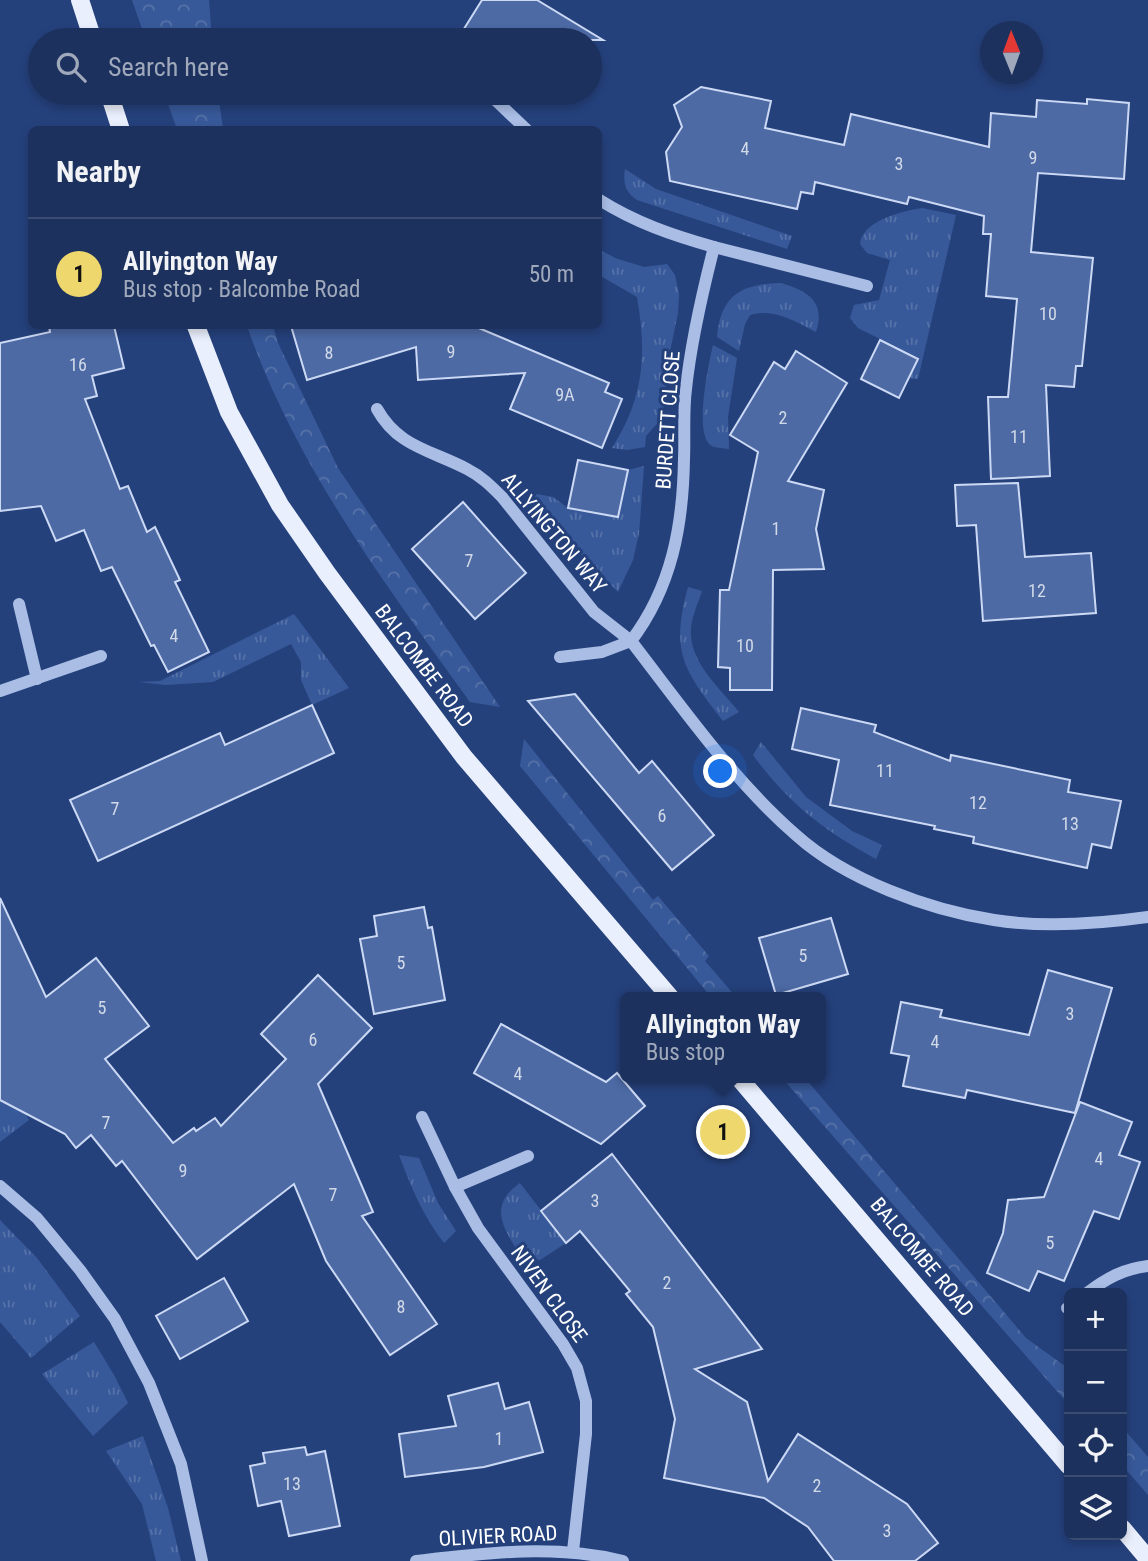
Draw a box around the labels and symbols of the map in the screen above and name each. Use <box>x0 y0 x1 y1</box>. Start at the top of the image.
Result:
north arrow <box>980 21 1043 84</box>
house number: 4 <box>741 138 750 159</box>
house number: 9 <box>1029 147 1037 168</box>
house number: 3 <box>895 153 903 174</box>
house number: 10 <box>1039 303 1057 324</box>
house number: 9 <box>447 341 455 362</box>
house number: 8 <box>325 342 333 363</box>
street label: BURDETT CLOSE <box>651 350 685 490</box>
house number: 16 <box>69 354 87 375</box>
house number: 9A <box>555 384 575 405</box>
house number: 2 <box>779 407 788 428</box>
house number: 11 <box>1010 426 1028 447</box>
street label: ALLYINGTON WAY <box>497 468 611 598</box>
house number: 1 <box>772 518 780 539</box>
house number: 7 <box>465 550 474 571</box>
house number: 12 <box>1028 580 1046 601</box>
street label: BALCOMBE ROAD <box>370 600 478 732</box>
house number: 4 <box>170 625 179 646</box>
house number: 10 <box>736 635 754 656</box>
your location <box>703 754 737 788</box>
house number: 11 <box>876 760 894 781</box>
house number: 12 <box>969 792 987 813</box>
house number: 7 <box>111 798 120 819</box>
house number: 6 <box>658 805 666 826</box>
house number: 13 <box>1061 813 1079 834</box>
house number: 5 <box>799 945 808 966</box>
house number: 5 <box>397 952 406 973</box>
house number: 5 <box>98 997 107 1018</box>
house number: 3 <box>1066 1003 1074 1024</box>
house number: 6 <box>309 1029 317 1050</box>
house number: 4 <box>931 1031 940 1052</box>
house number: 4 <box>514 1063 523 1084</box>
pin: 1 <box>700 1106 746 1158</box>
house number: 7 <box>102 1112 111 1133</box>
house number: 4 <box>1095 1148 1104 1169</box>
house number: 9 <box>179 1160 187 1181</box>
house number: 7 <box>329 1184 338 1205</box>
house number: 3 <box>591 1190 599 1211</box>
street label: BALCOMBE ROAD <box>865 1193 979 1321</box>
house number: 5 <box>1046 1232 1055 1253</box>
street label: NIVEN CLOSE <box>506 1241 592 1347</box>
house number: 2 <box>663 1272 672 1293</box>
house number: 8 <box>397 1296 405 1317</box>
house number: 1 <box>495 1428 503 1449</box>
house number: 13 <box>283 1473 301 1494</box>
house number: 2 <box>813 1475 822 1496</box>
house number: 3 <box>883 1520 891 1541</box>
street label: OLIVIER ROAD <box>438 1521 558 1551</box>

